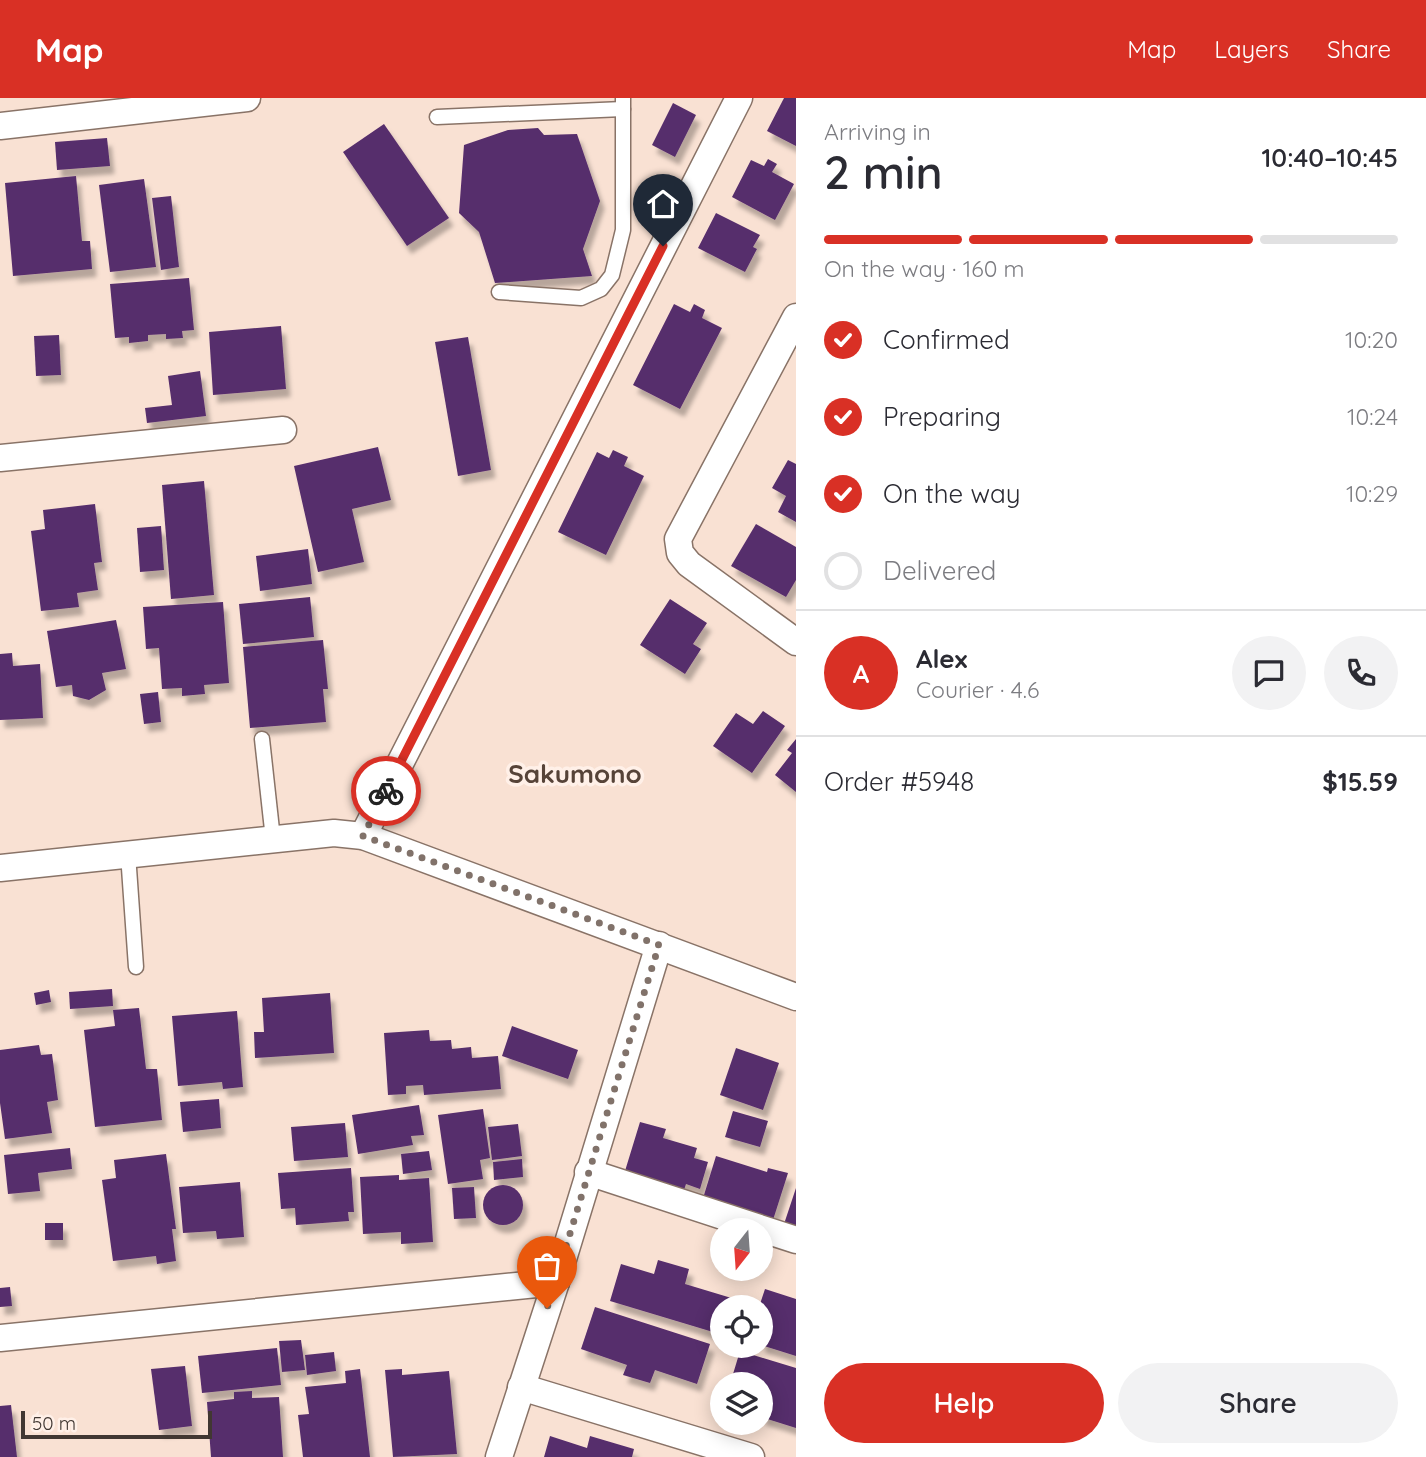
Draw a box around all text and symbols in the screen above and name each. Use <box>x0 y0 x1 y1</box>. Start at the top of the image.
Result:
text: Map <box>35 29 103 70</box>
text: Map <box>1127 34 1176 64</box>
text: Layers <box>1214 34 1289 64</box>
text: Share <box>1327 34 1391 64</box>
text: Arriving in <box>824 117 931 146</box>
text: 10:40–10:45 <box>1261 141 1398 174</box>
text: 2 min <box>824 143 943 201</box>
pin <box>633 174 693 246</box>
icon: home <box>644 185 682 223</box>
text: On the way · 160 m <box>824 254 1025 283</box>
icon: check <box>824 321 862 359</box>
text: Confirmed <box>883 323 1010 356</box>
text: 10:20 <box>1345 325 1398 354</box>
icon: check <box>824 398 862 436</box>
text: Preparing <box>883 400 1001 433</box>
text: 10:24 <box>1347 402 1398 431</box>
icon: check <box>824 475 862 513</box>
text: On the way <box>883 477 1021 510</box>
text: 10:29 <box>1346 479 1398 508</box>
text: Delivered <box>883 554 996 587</box>
button: chat <box>1232 636 1306 710</box>
button: phone <box>1324 636 1398 710</box>
text: Alex <box>916 642 967 675</box>
text: A <box>853 657 869 690</box>
text: Courier · 4.6 <box>916 675 1039 704</box>
courier <box>351 756 421 826</box>
district label: Sakumono <box>508 757 642 790</box>
text: Order #5948 <box>824 765 974 798</box>
text: $15.59 <box>1322 765 1398 798</box>
icon: bike <box>367 772 405 810</box>
north arrow <box>710 1218 774 1281</box>
map controls <box>710 1218 773 1435</box>
pin <box>517 1236 577 1308</box>
icon: bag <box>528 1247 566 1285</box>
button: locate <box>710 1295 773 1358</box>
button: Help <box>824 1363 1104 1443</box>
button: Share <box>1118 1363 1398 1443</box>
button: layers <box>710 1372 773 1435</box>
scale bar <box>21 1408 212 1440</box>
text: 50 m <box>32 1411 76 1435</box>

